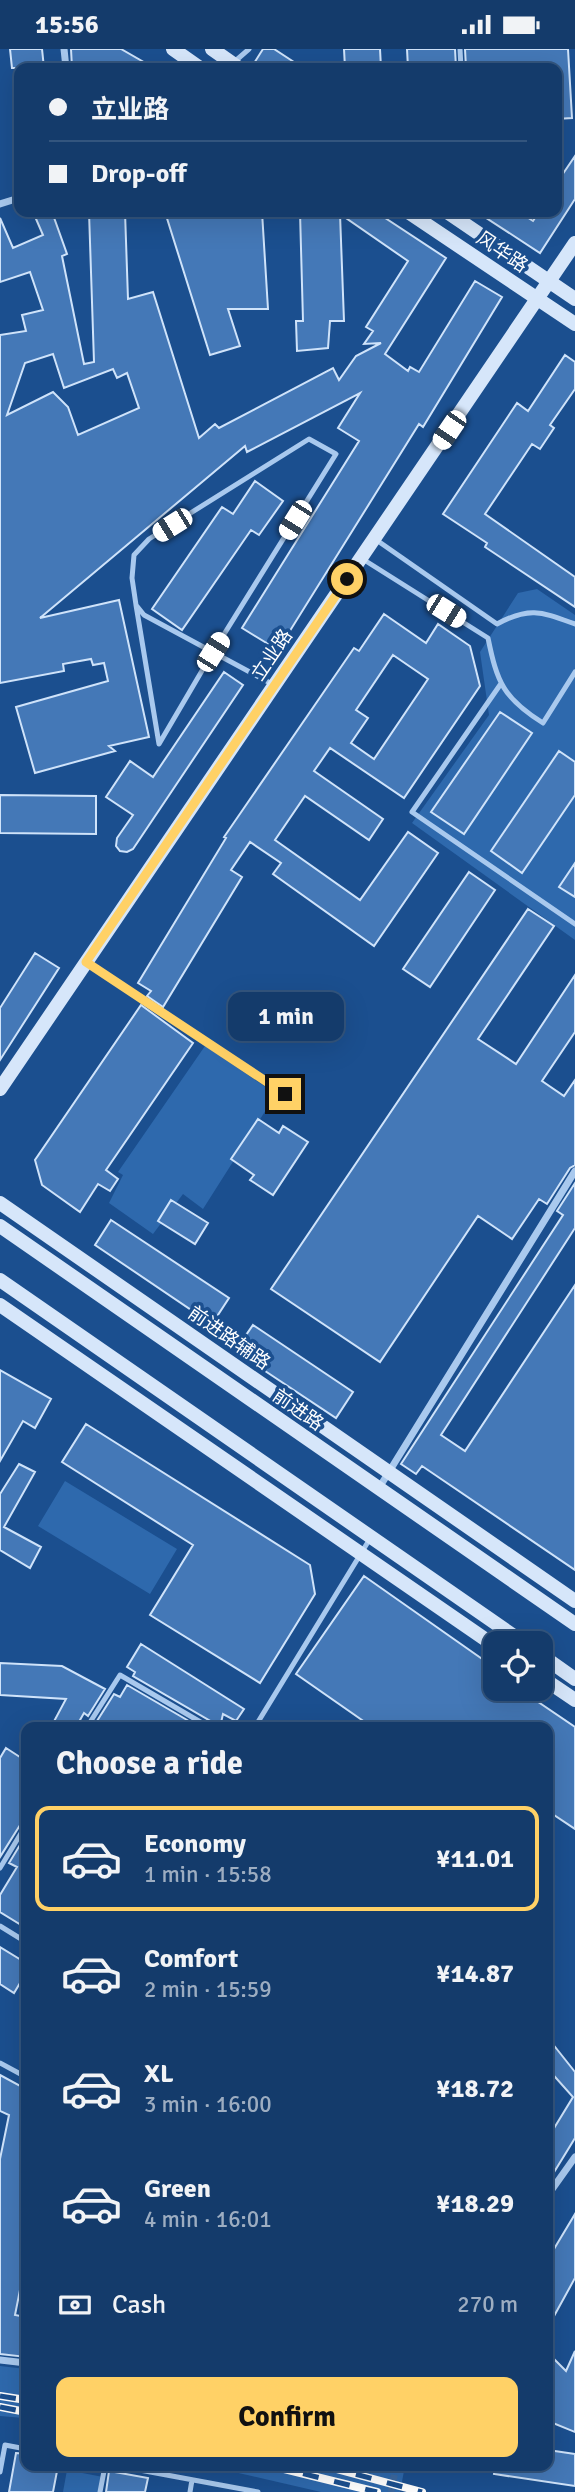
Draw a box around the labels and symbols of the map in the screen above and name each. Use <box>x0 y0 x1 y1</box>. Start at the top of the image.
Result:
street label: 风华路 <box>472 226 532 278</box>
car <box>429 407 470 453</box>
car <box>275 497 316 543</box>
car <box>149 505 196 545</box>
route start <box>331 563 363 595</box>
car <box>423 591 470 631</box>
street label: 立业路 <box>246 625 298 685</box>
car <box>193 629 234 675</box>
callout: 1 min <box>227 993 343 1041</box>
route end <box>269 1078 301 1110</box>
street label: 前进路辅路 <box>183 1301 275 1375</box>
street label: 前进路 <box>268 1384 328 1436</box>

